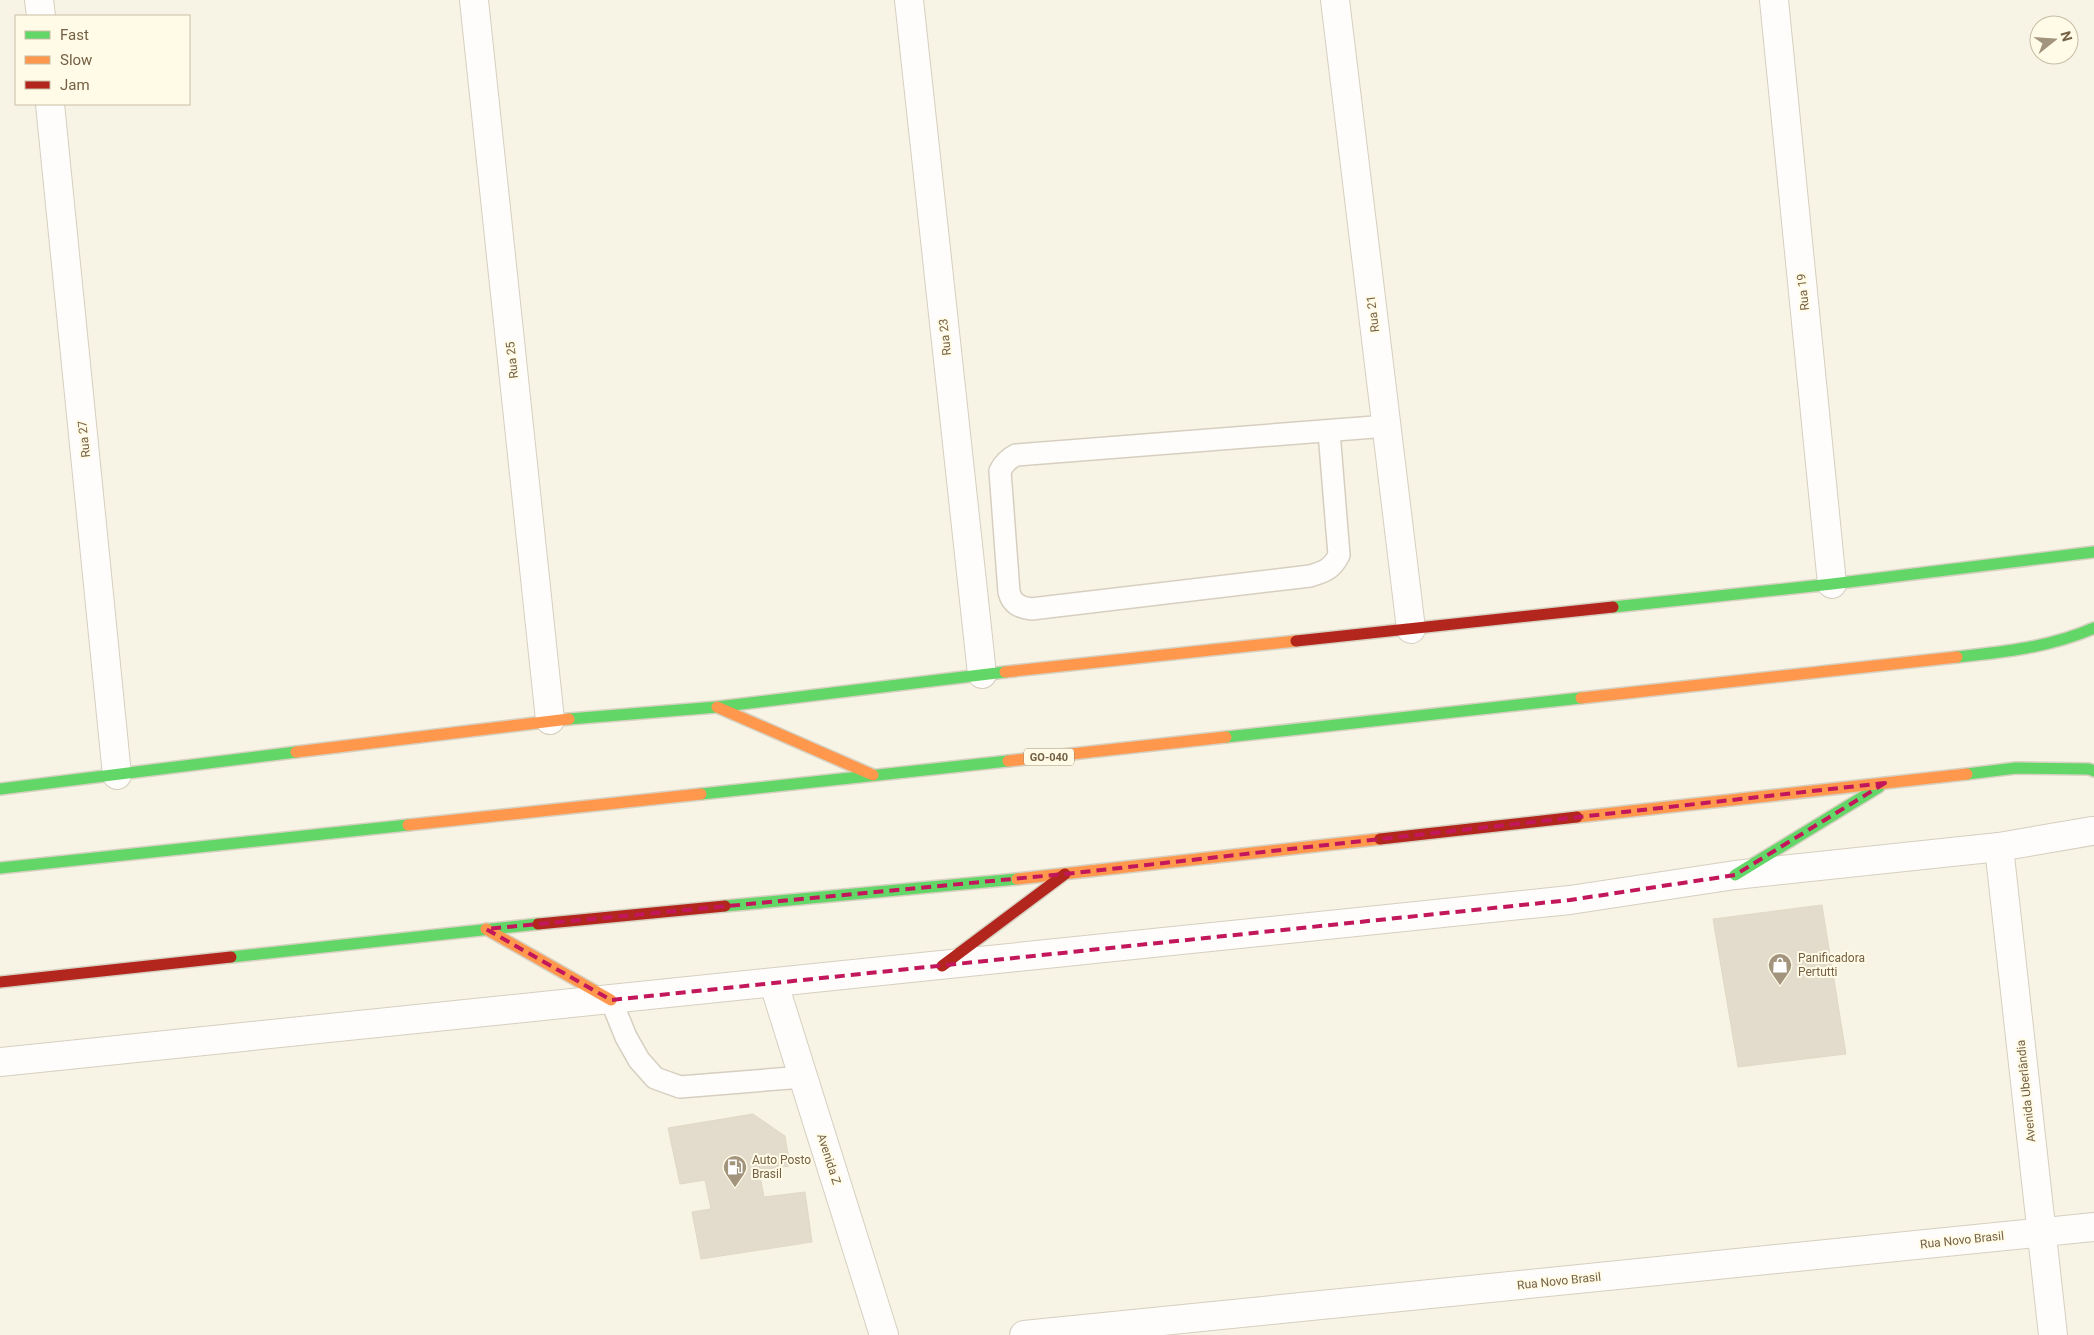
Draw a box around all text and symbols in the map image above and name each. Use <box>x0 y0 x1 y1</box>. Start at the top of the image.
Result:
legend <box>15 15 190 105</box>
north arrow <box>2029 15 2079 65</box>
text: Fast <box>60 26 89 44</box>
text: N <box>2057 29 2076 43</box>
text: Slow <box>60 51 92 69</box>
text: Jam <box>60 76 90 94</box>
street label: Rua 19 <box>1794 273 1812 311</box>
street label: Rua 21 <box>1364 295 1382 333</box>
street label: Rua 23 <box>936 318 954 356</box>
street label: Rua 25 <box>503 341 521 379</box>
street label: Rua 27 <box>75 420 93 458</box>
road number: GO-040 <box>1024 749 1074 766</box>
place label: Panificadora Pertutti <box>1798 951 1865 979</box>
shop icon: Panificadora Pertutti <box>1767 952 1793 986</box>
street label: Avenida Uberlândia <box>2014 1039 2038 1143</box>
street label: Avenida Z <box>814 1132 844 1186</box>
place label: Auto Posto Brasil <box>752 1153 811 1181</box>
fuel station icon: Auto Posto Brasil <box>722 1154 748 1188</box>
street label: Rua Novo Brasil <box>1919 1229 2005 1251</box>
street label: Rua Novo Brasil <box>1516 1270 1602 1292</box>

